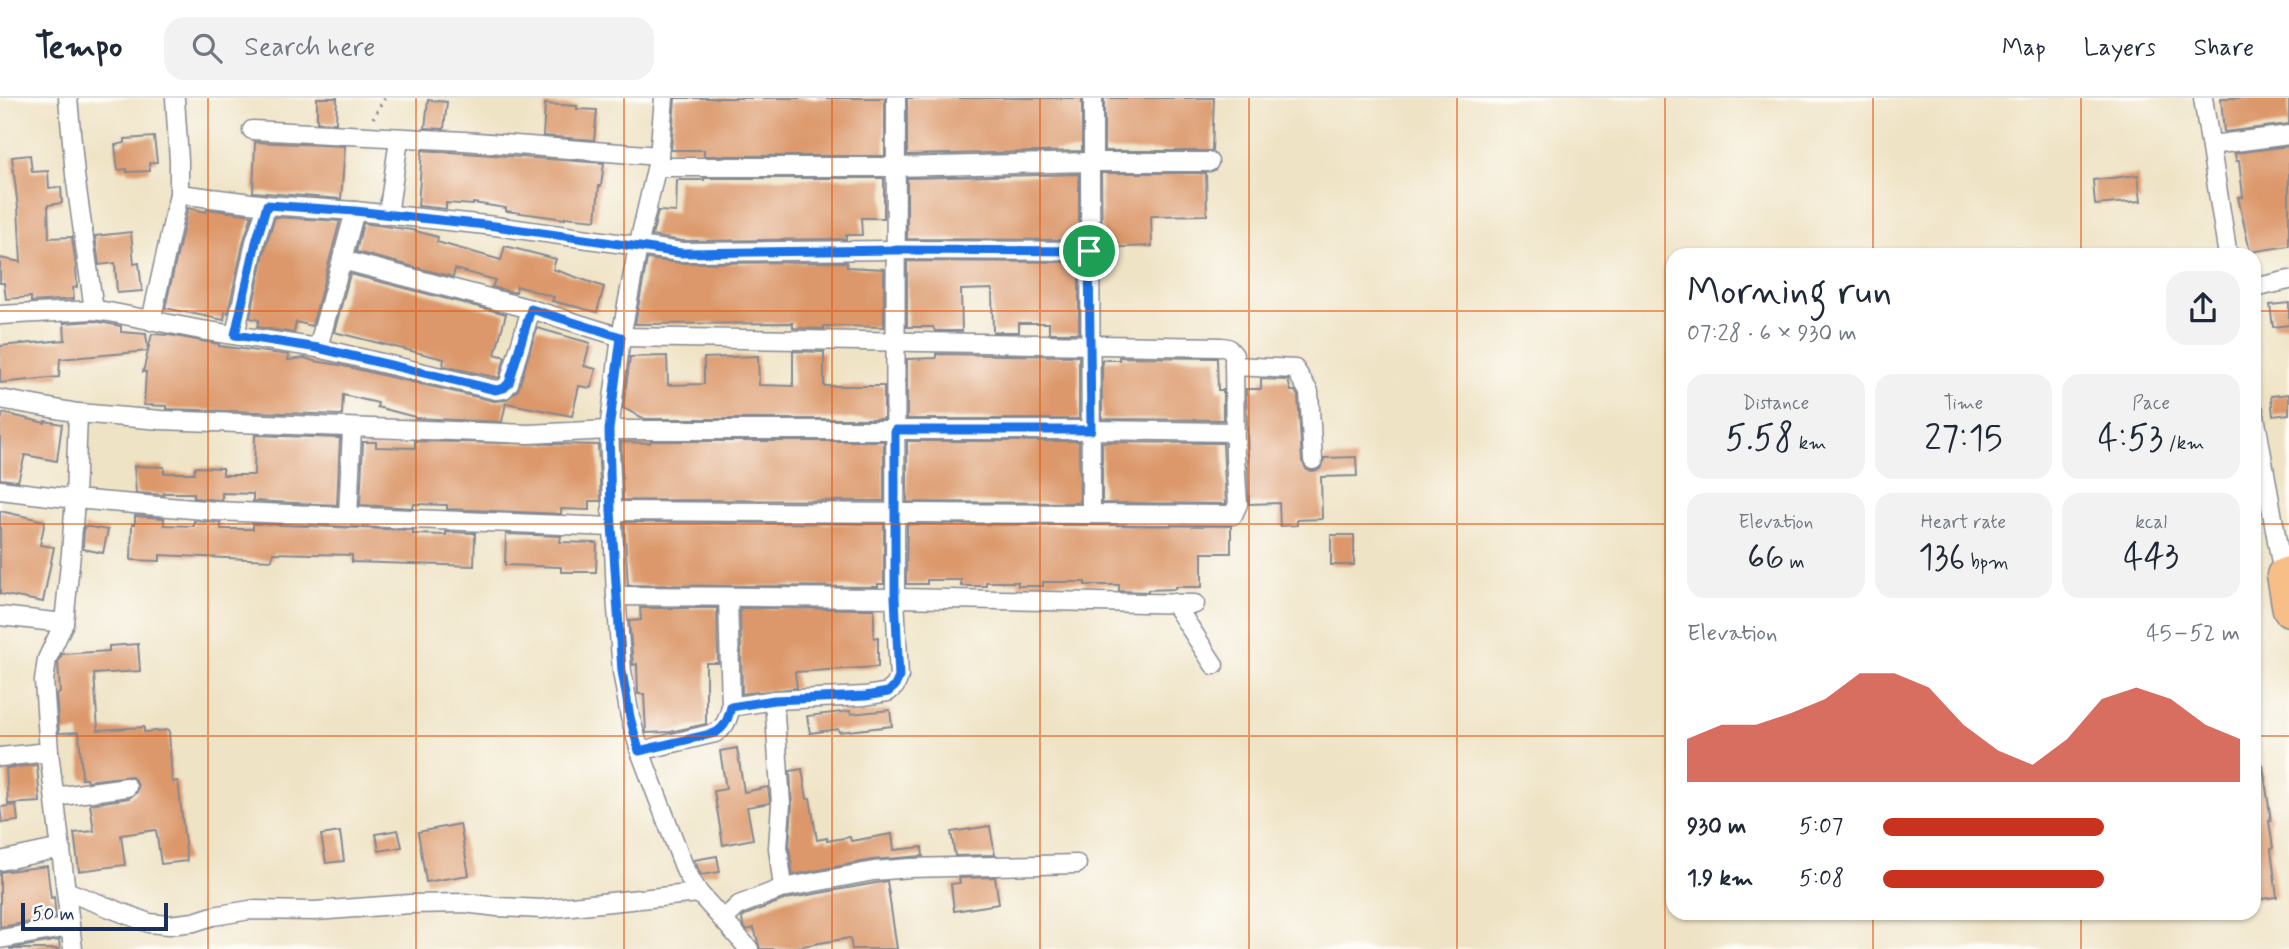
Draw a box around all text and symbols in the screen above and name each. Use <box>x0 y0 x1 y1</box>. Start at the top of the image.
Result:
search box <box>164 17 654 80</box>
text: Tempo <box>35 26 122 70</box>
icon: search <box>188 29 226 67</box>
text: Search here <box>244 31 375 65</box>
text: Map <box>2002 33 2046 64</box>
text: Layers <box>2084 33 2156 64</box>
text: Share <box>2194 33 2254 64</box>
pin <box>1059 221 1119 281</box>
icon: arrive <box>1070 232 1108 270</box>
text: Morning run <box>1687 268 1892 317</box>
button: share <box>2166 271 2240 345</box>
text: 07:28 · 6 × 930 m <box>1687 319 1857 349</box>
text: Distance <box>1742 391 1809 416</box>
text: Time <box>1944 391 1983 416</box>
text: Pace <box>2132 391 2170 416</box>
text: 5.58 <box>1725 416 1794 462</box>
text: 27:15 <box>1924 416 2003 462</box>
text: 4:53 <box>2098 416 2163 462</box>
text: km <box>1794 431 1826 456</box>
text: /km <box>2163 431 2205 456</box>
text: Elevation <box>1738 510 1813 535</box>
text: Heart rate <box>1921 510 2006 535</box>
text: kcal <box>2135 510 2167 535</box>
text: 66 <box>1747 535 1784 581</box>
text: 136 <box>1918 535 1965 581</box>
text: 443 <box>2123 535 2179 581</box>
text: m <box>1784 550 1805 575</box>
text: bpm <box>1965 550 2009 575</box>
text: Elevation <box>1687 619 1778 649</box>
text: 45–52 m <box>2146 619 2240 649</box>
text: 930 m <box>1687 812 1746 842</box>
text: 5:07 <box>1799 812 1843 842</box>
text: 1.9 km <box>1687 864 1753 894</box>
text: 5:08 <box>1799 864 1844 894</box>
scale bar <box>21 900 168 932</box>
text: 50 m <box>32 902 75 927</box>

